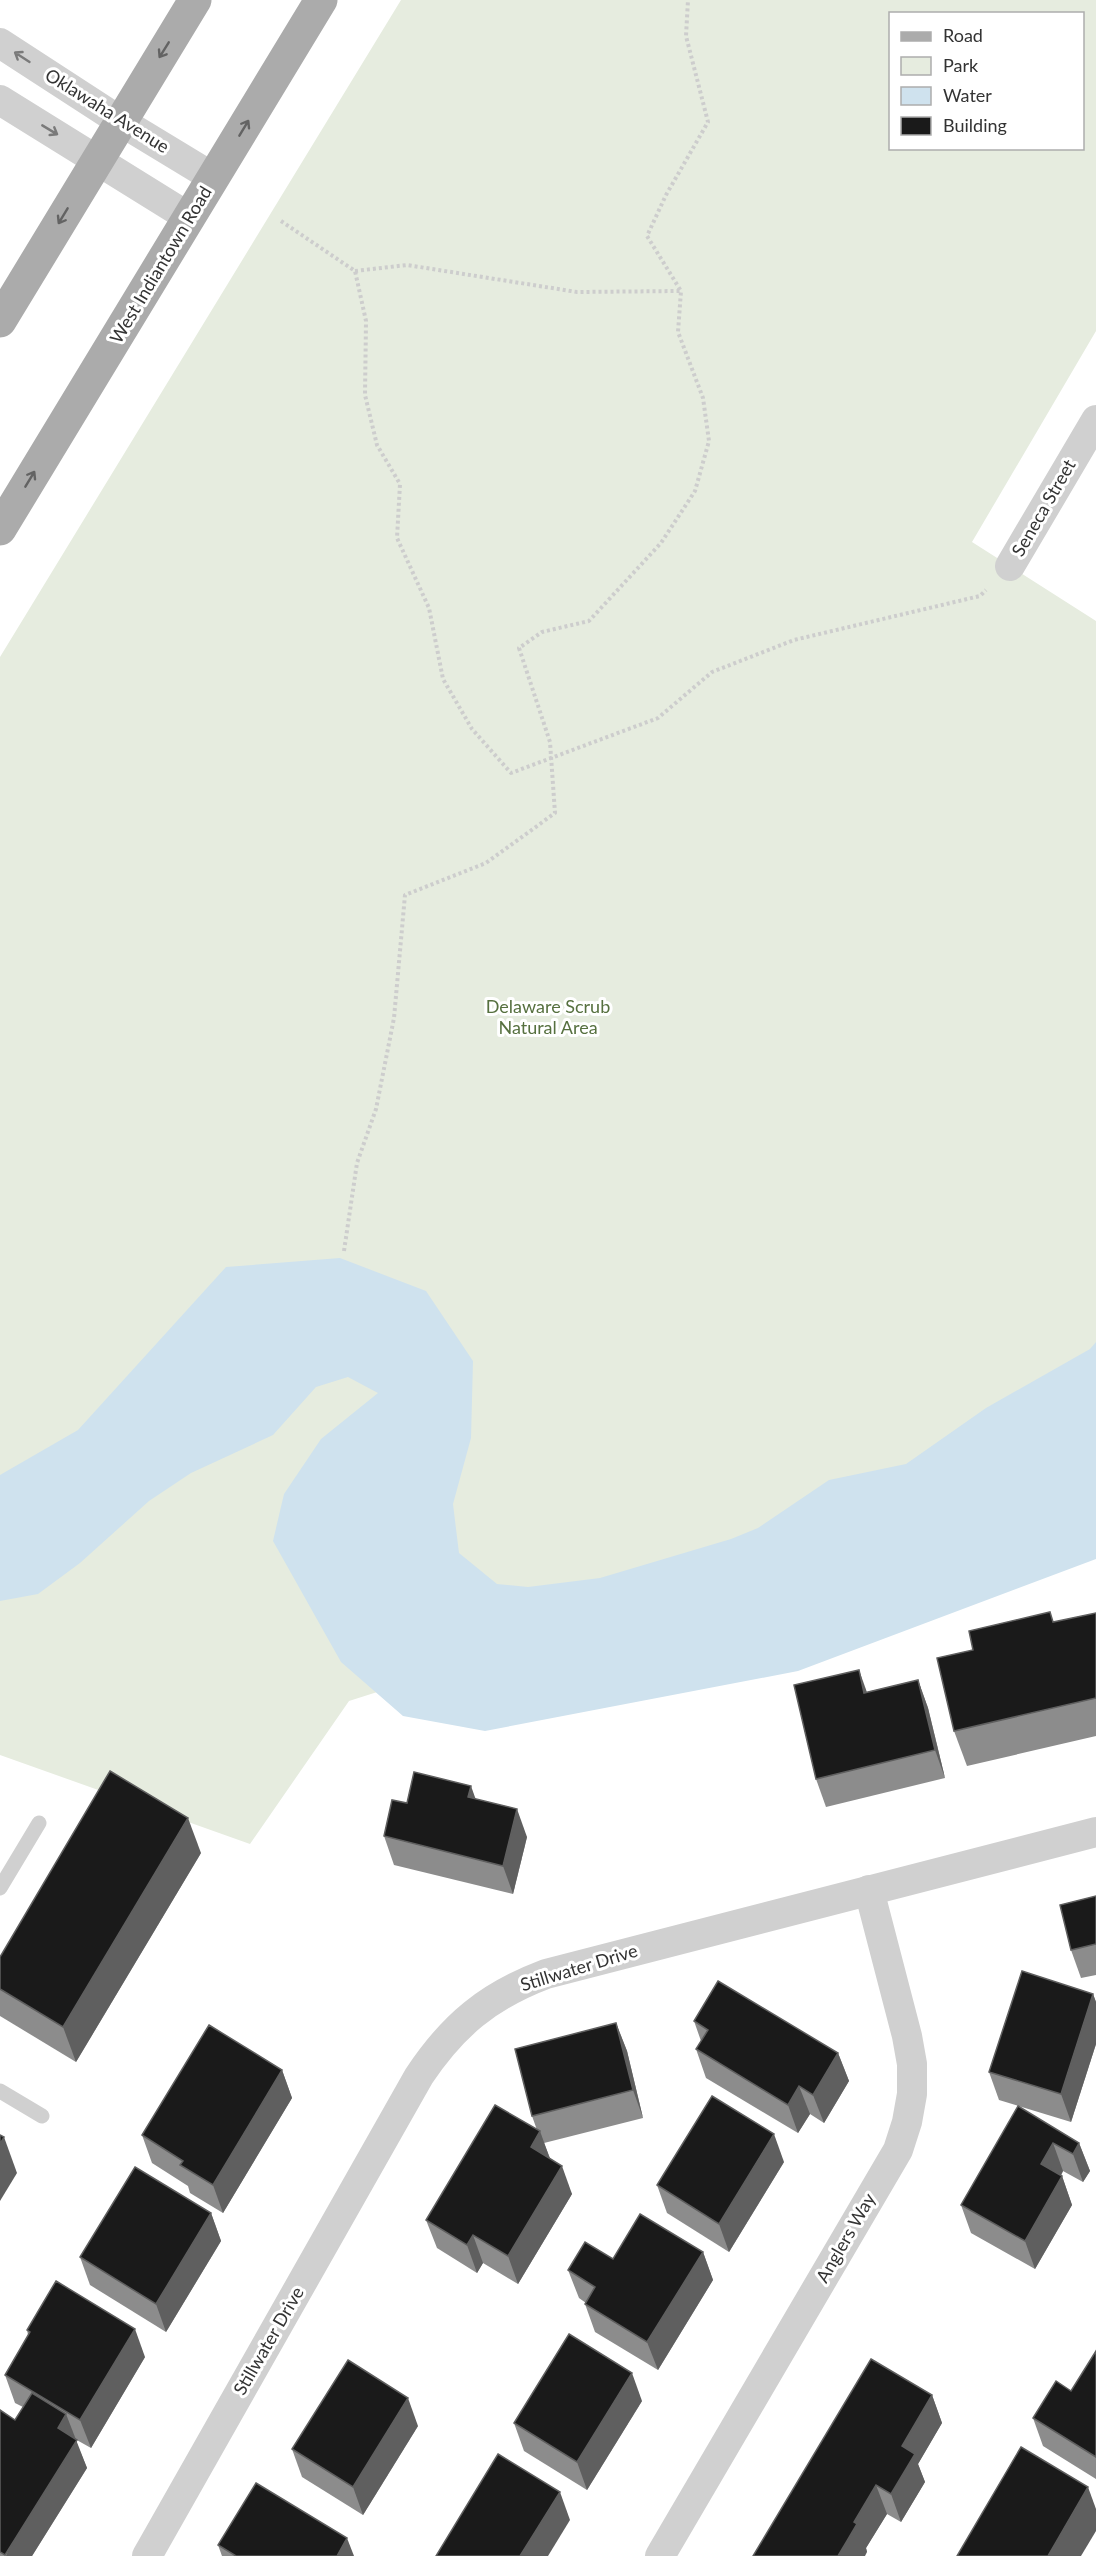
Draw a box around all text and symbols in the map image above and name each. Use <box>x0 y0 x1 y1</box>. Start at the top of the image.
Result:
legend <box>889 12 1084 150</box>
text: Road <box>943 24 983 46</box>
one-way arrow <box>158 41 170 58</box>
one-way arrow <box>14 51 31 64</box>
text: Park <box>943 54 979 76</box>
street label: Oklawaha Avenue <box>41 63 174 157</box>
text: Water <box>943 84 992 106</box>
text: Building <box>943 114 1007 136</box>
one-way arrow <box>239 120 251 137</box>
one-way arrow <box>41 125 58 137</box>
street label: West Indiantown Road <box>105 182 216 347</box>
one-way arrow <box>56 207 68 224</box>
street label: Seneca Street <box>1007 455 1080 560</box>
one-way arrow <box>25 471 37 488</box>
park label: Delaware Scrub Natural Area <box>486 995 610 1038</box>
street label: Stillwater Drive <box>517 1939 640 1995</box>
street label: Anglers Way <box>811 2188 880 2286</box>
street label: Stillwater Drive <box>228 2282 308 2399</box>

